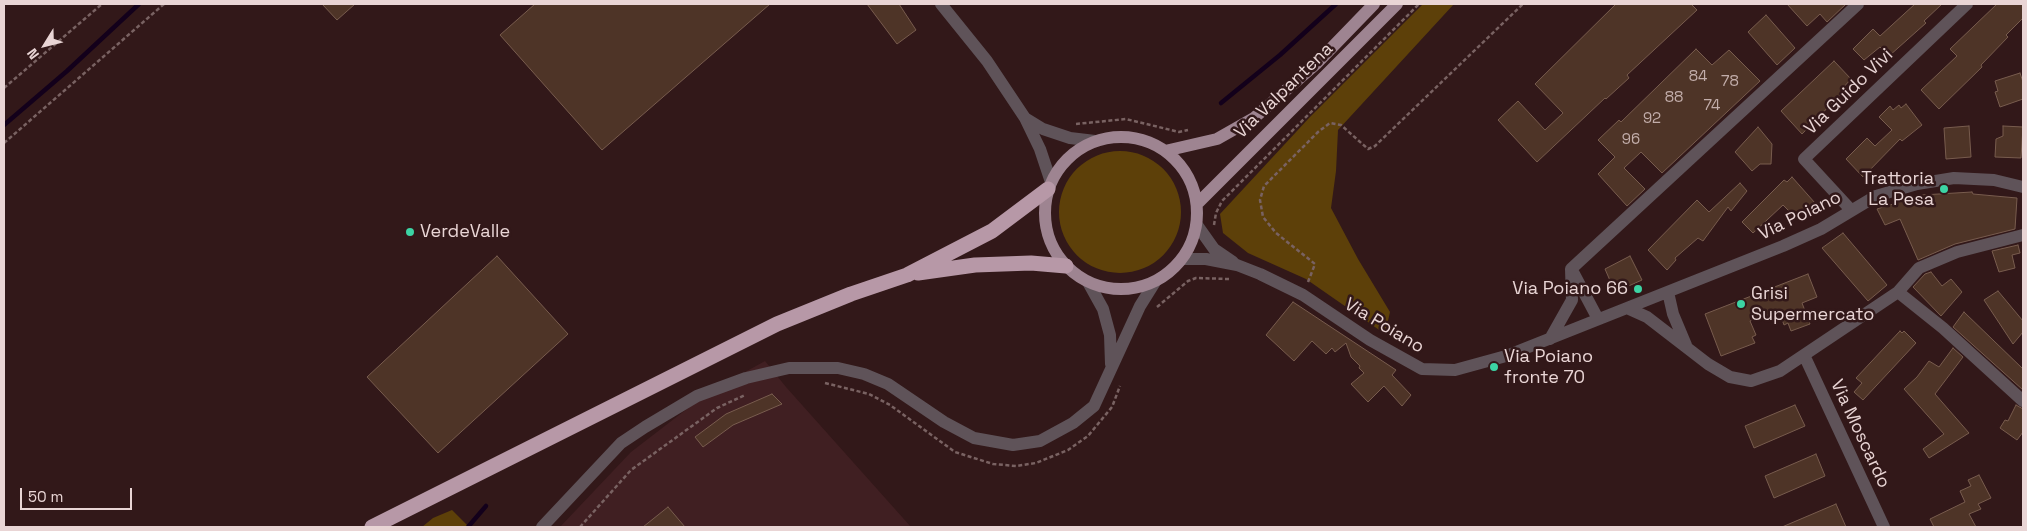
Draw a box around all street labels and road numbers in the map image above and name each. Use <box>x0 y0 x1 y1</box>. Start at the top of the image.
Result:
street label: Via Valpantena <box>1230 39 1338 143</box>
street label: Via Guido Vivi <box>1800 44 1898 140</box>
street label: Via Poiano <box>1755 187 1845 245</box>
street label: Via Poiano <box>1340 294 1428 358</box>
street label: Via Moscardo <box>1825 376 1895 492</box>

